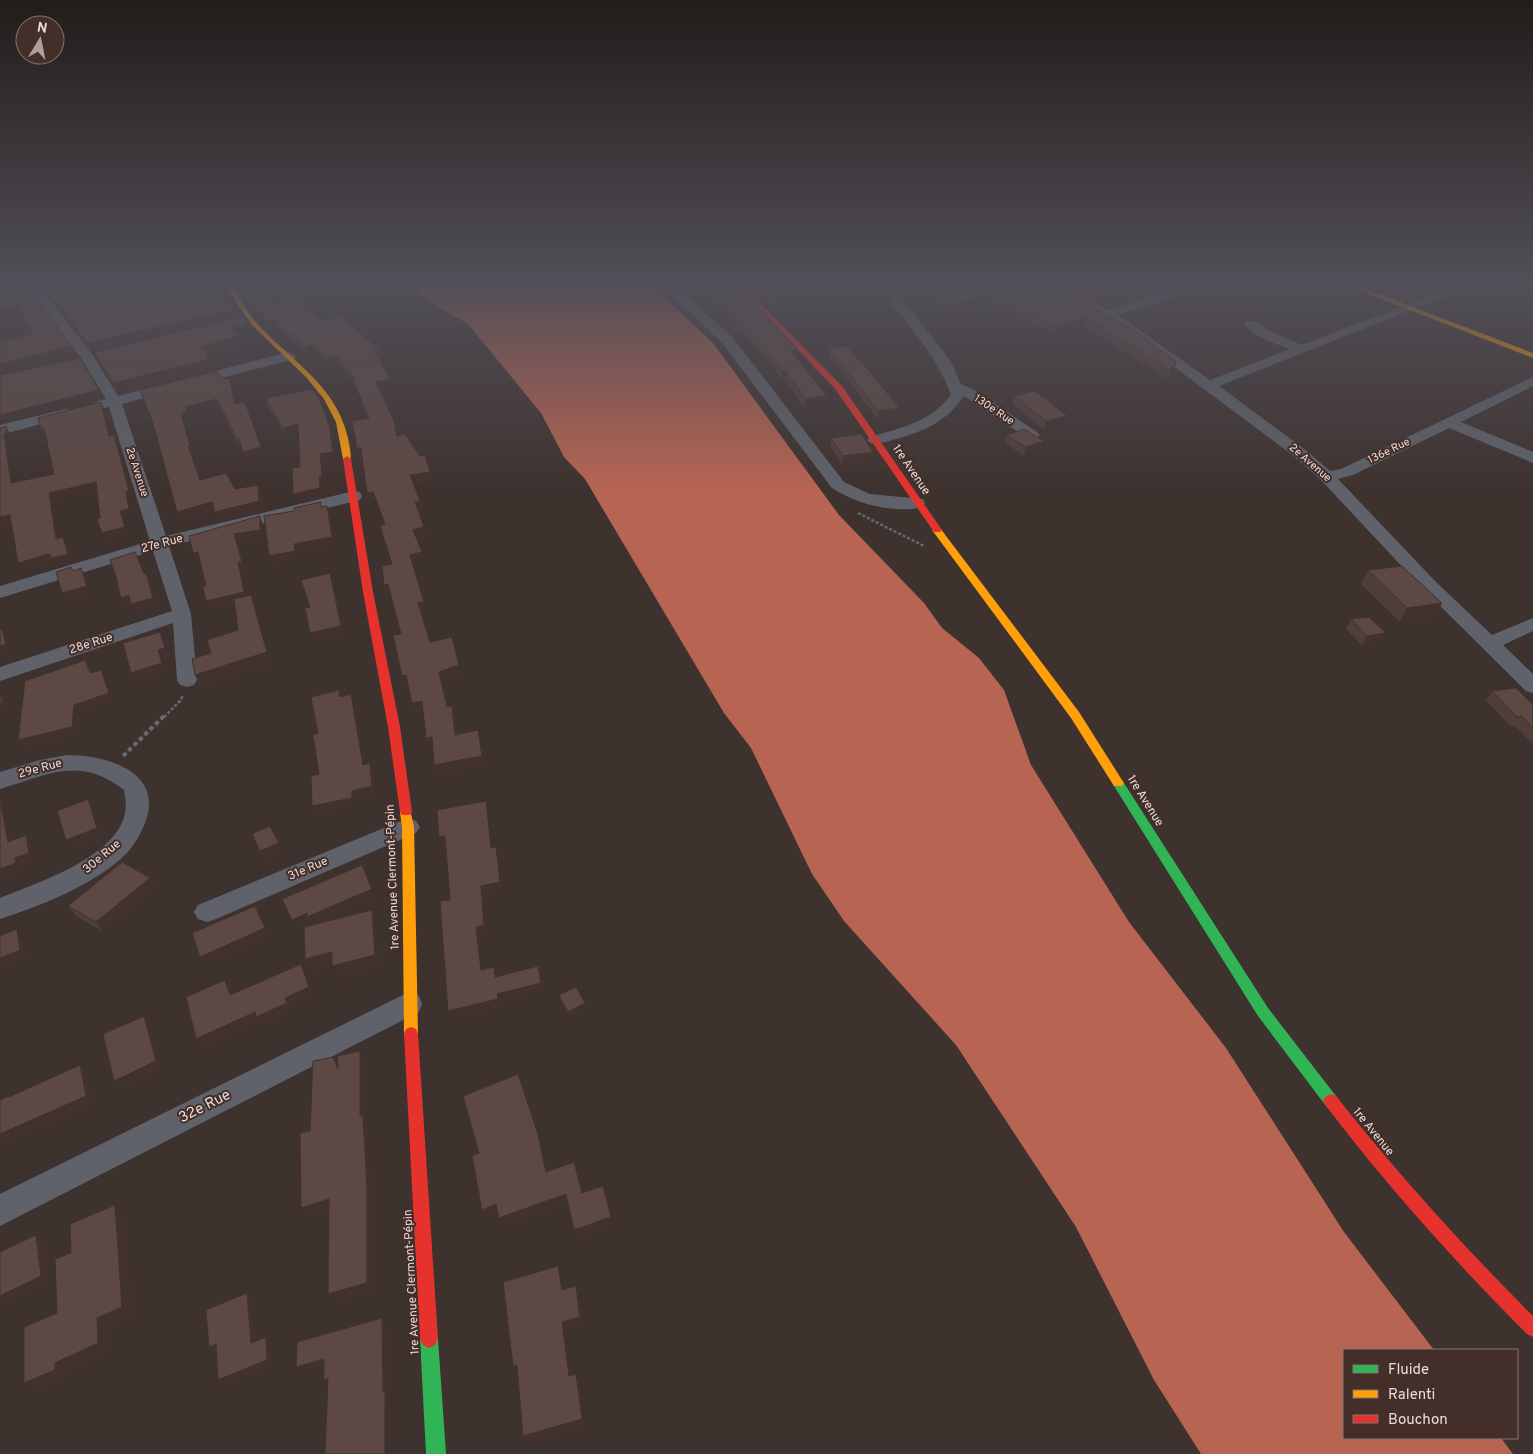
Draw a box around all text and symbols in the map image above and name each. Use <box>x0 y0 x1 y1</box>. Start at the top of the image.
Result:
north arrow <box>15 15 65 65</box>
text: N <box>36 19 48 38</box>
street label: 130e Rue <box>971 392 1017 429</box>
street label: 136e Rue <box>1366 435 1412 467</box>
street label: 2e Avenue <box>1286 441 1334 485</box>
street label: 1re Avenue <box>888 442 934 498</box>
street label: 2e Avenue <box>122 445 152 499</box>
street label: 27e Rue <box>139 531 185 557</box>
street label: 28e Rue <box>67 629 115 659</box>
street label: 29e Rue <box>16 755 64 783</box>
street label: 1re Avenue <box>1123 772 1167 830</box>
street label: 1re Avenue Clermont-Pépin <box>382 804 404 950</box>
street label: 30e Rue <box>80 836 124 878</box>
street label: 31e Rue <box>286 853 330 885</box>
street label: 32e Rue <box>176 1086 234 1128</box>
street label: 1re Avenue <box>1349 1105 1397 1159</box>
street label: 1re Avenue Clermont-Pépin <box>400 1209 424 1355</box>
legend <box>1343 1349 1518 1439</box>
text: Fluide <box>1388 1361 1429 1380</box>
text: Ralenti <box>1388 1386 1435 1405</box>
text: Bouchon <box>1388 1411 1448 1430</box>

